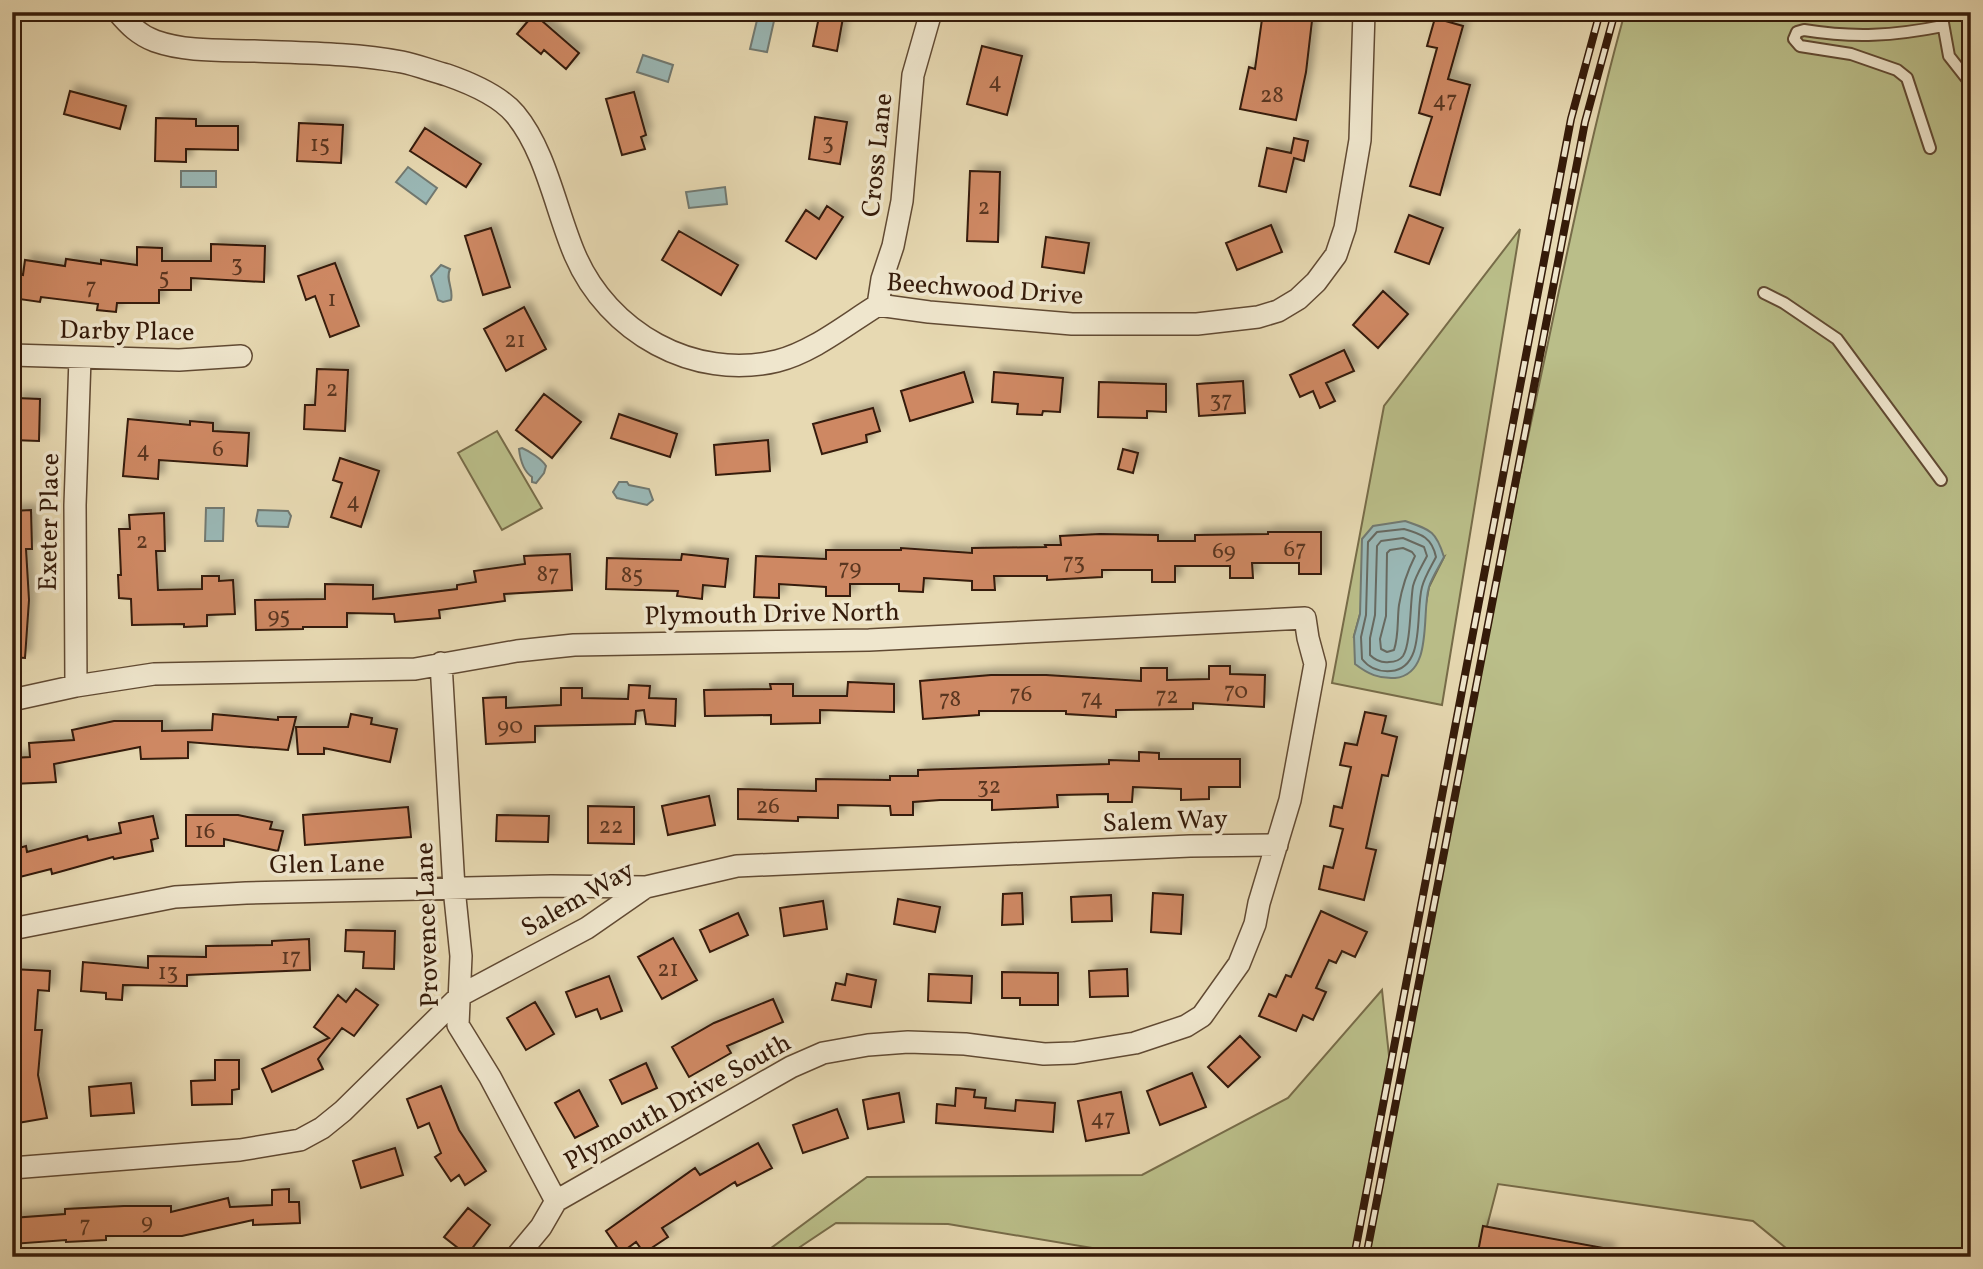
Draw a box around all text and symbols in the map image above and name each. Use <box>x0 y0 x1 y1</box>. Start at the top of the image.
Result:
house number: 4 <box>988 66 1002 98</box>
house number: 28 <box>1260 80 1284 112</box>
house number: 47 <box>1433 85 1457 117</box>
street label: Cross Lane <box>854 91 902 219</box>
house number: 3 <box>822 127 834 159</box>
house number: 15 <box>310 129 330 161</box>
house number: 2 <box>978 192 990 224</box>
house number: 3 <box>231 249 243 281</box>
house number: 5 <box>158 262 170 294</box>
street label: Beechwood Drive <box>885 265 1084 315</box>
house number: 7 <box>85 272 97 304</box>
house number: 1 <box>328 284 336 316</box>
street label: Darby Place <box>59 313 195 351</box>
house number: 21 <box>504 325 526 357</box>
house number: 2 <box>326 374 338 406</box>
house number: 37 <box>1210 385 1232 417</box>
house number: 6 <box>212 434 224 466</box>
house number: 4 <box>136 435 150 467</box>
street label: Exeter Place <box>31 453 69 591</box>
house number: 4 <box>346 486 360 518</box>
house number: 2 <box>136 526 148 558</box>
house number: 67 <box>1284 534 1306 566</box>
house number: 69 <box>1212 536 1236 568</box>
house number: 73 <box>1063 547 1085 579</box>
house number: 79 <box>839 553 861 585</box>
house number: 87 <box>537 559 559 591</box>
house number: 85 <box>621 560 643 592</box>
street label: Plymouth Drive North <box>644 595 900 635</box>
house number: 95 <box>268 601 290 633</box>
house number: 70 <box>1224 676 1248 708</box>
house number: 76 <box>1010 679 1032 711</box>
house number: 72 <box>1155 681 1179 713</box>
house number: 74 <box>1081 683 1103 715</box>
house number: 78 <box>939 684 961 716</box>
house number: 90 <box>497 711 523 743</box>
house number: 32 <box>977 771 1001 803</box>
house number: 26 <box>756 791 780 823</box>
street label: Salem Way <box>1102 802 1228 842</box>
house number: 22 <box>599 811 623 843</box>
house number: 16 <box>195 816 215 848</box>
street label: Provence Lane <box>407 842 449 1008</box>
street label: Glen Lane <box>269 846 385 884</box>
street label: Salem Way <box>515 853 641 947</box>
house number: 17 <box>281 942 301 974</box>
house number: 21 <box>657 954 679 986</box>
house number: 13 <box>158 957 178 989</box>
street label: Plymouth Drive South <box>558 1025 798 1180</box>
house number: 47 <box>1091 1103 1115 1135</box>
house number: 9 <box>141 1207 153 1239</box>
house number: 7 <box>79 1210 91 1242</box>

